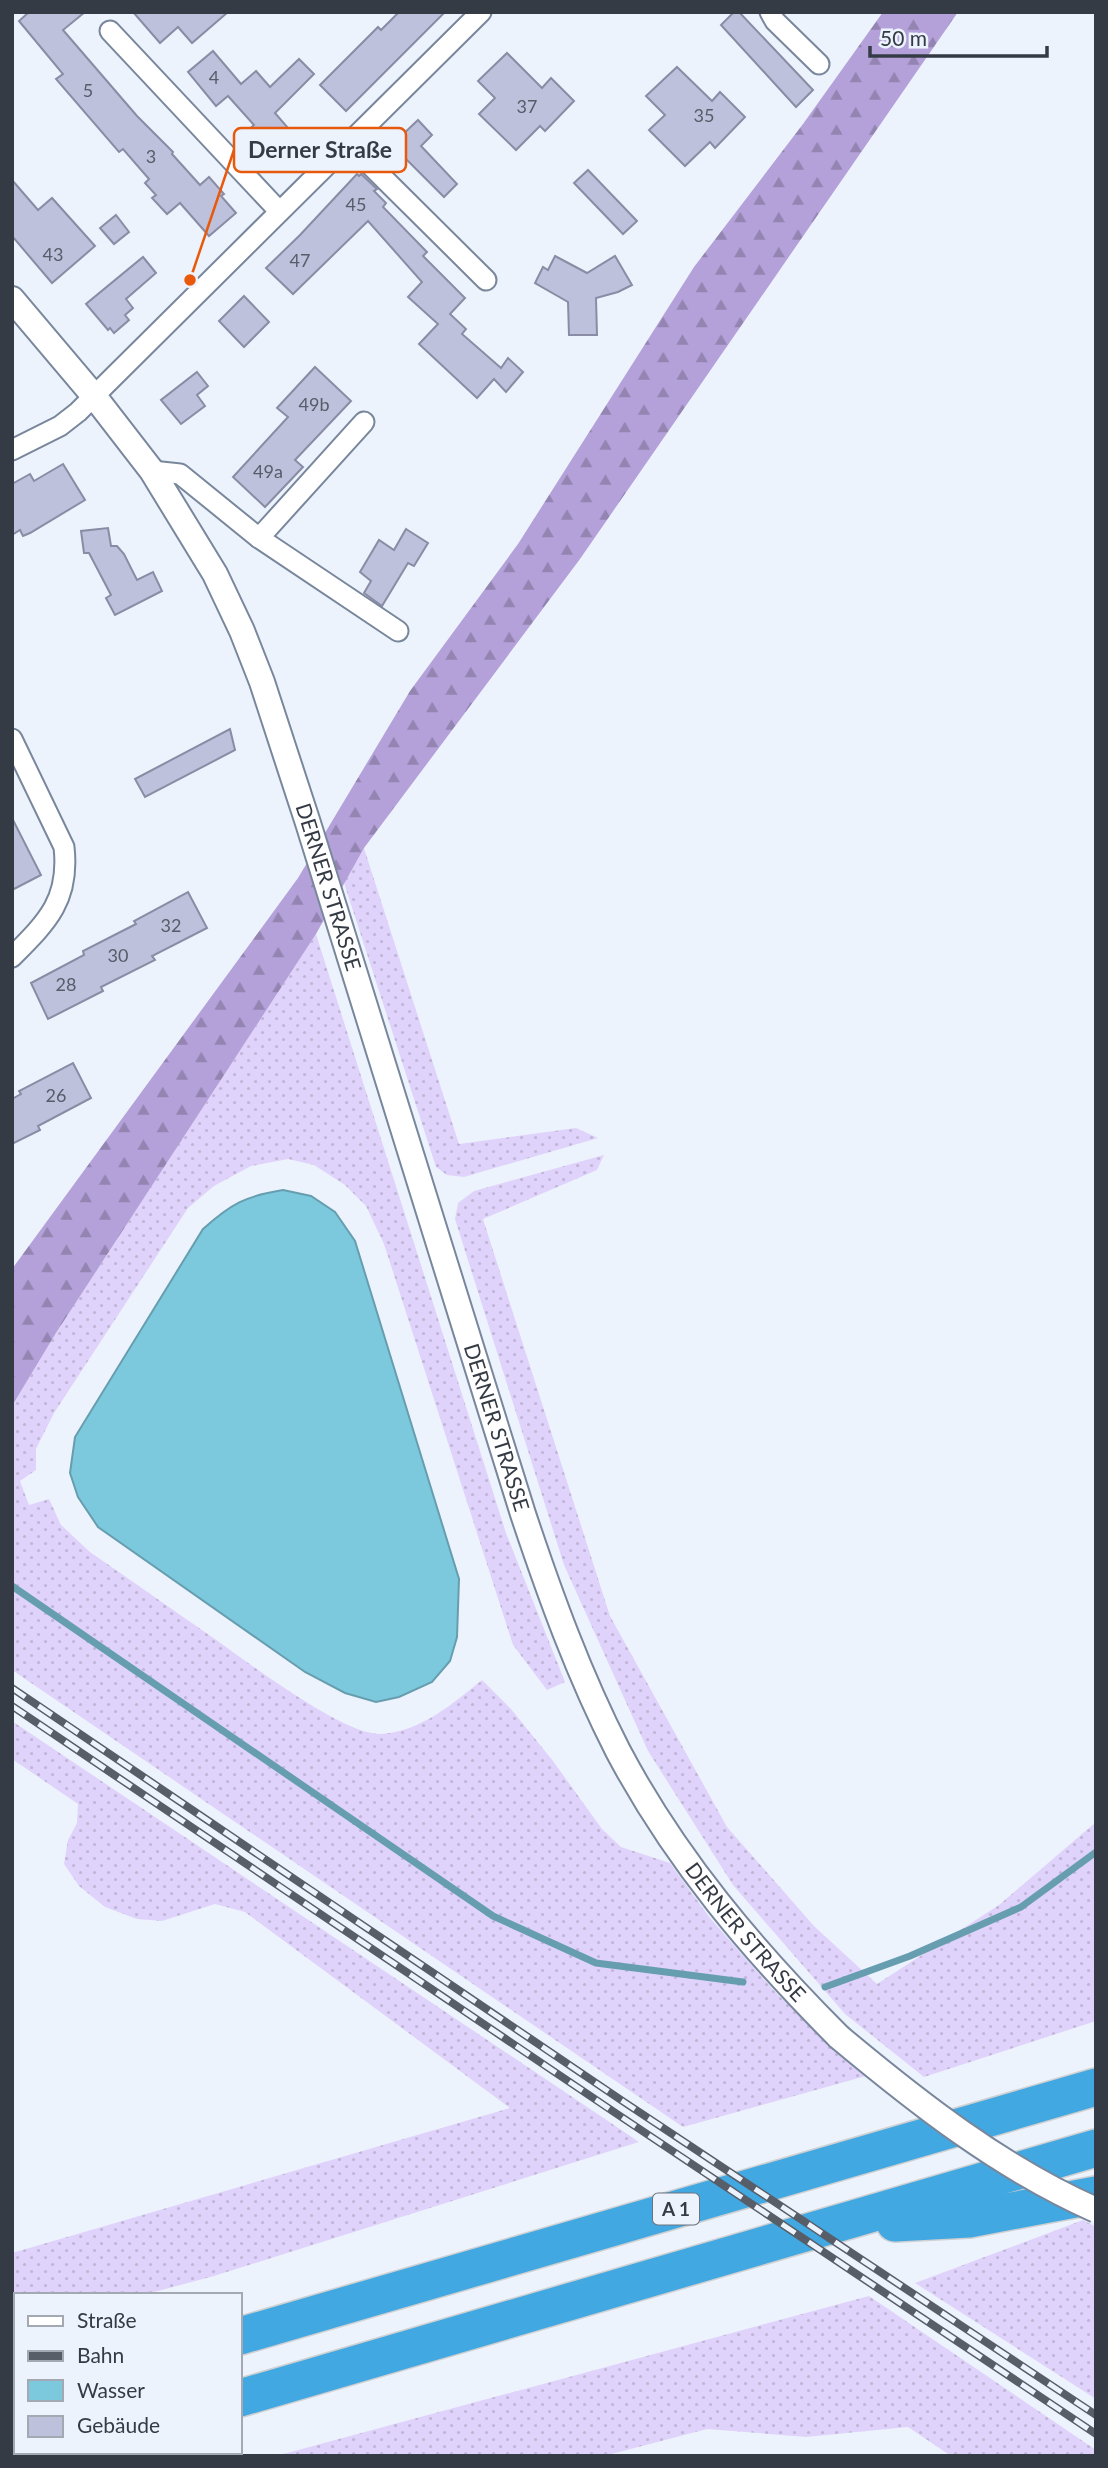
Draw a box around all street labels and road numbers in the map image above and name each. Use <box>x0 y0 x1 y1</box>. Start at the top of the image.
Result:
street label: DERNER STRASSE <box>291 800 367 974</box>
street label: DERNER STRASSE <box>460 1340 535 1514</box>
street label: DERNER STRASSE <box>681 1857 812 2006</box>
road number: A 1 <box>653 2194 699 2224</box>

